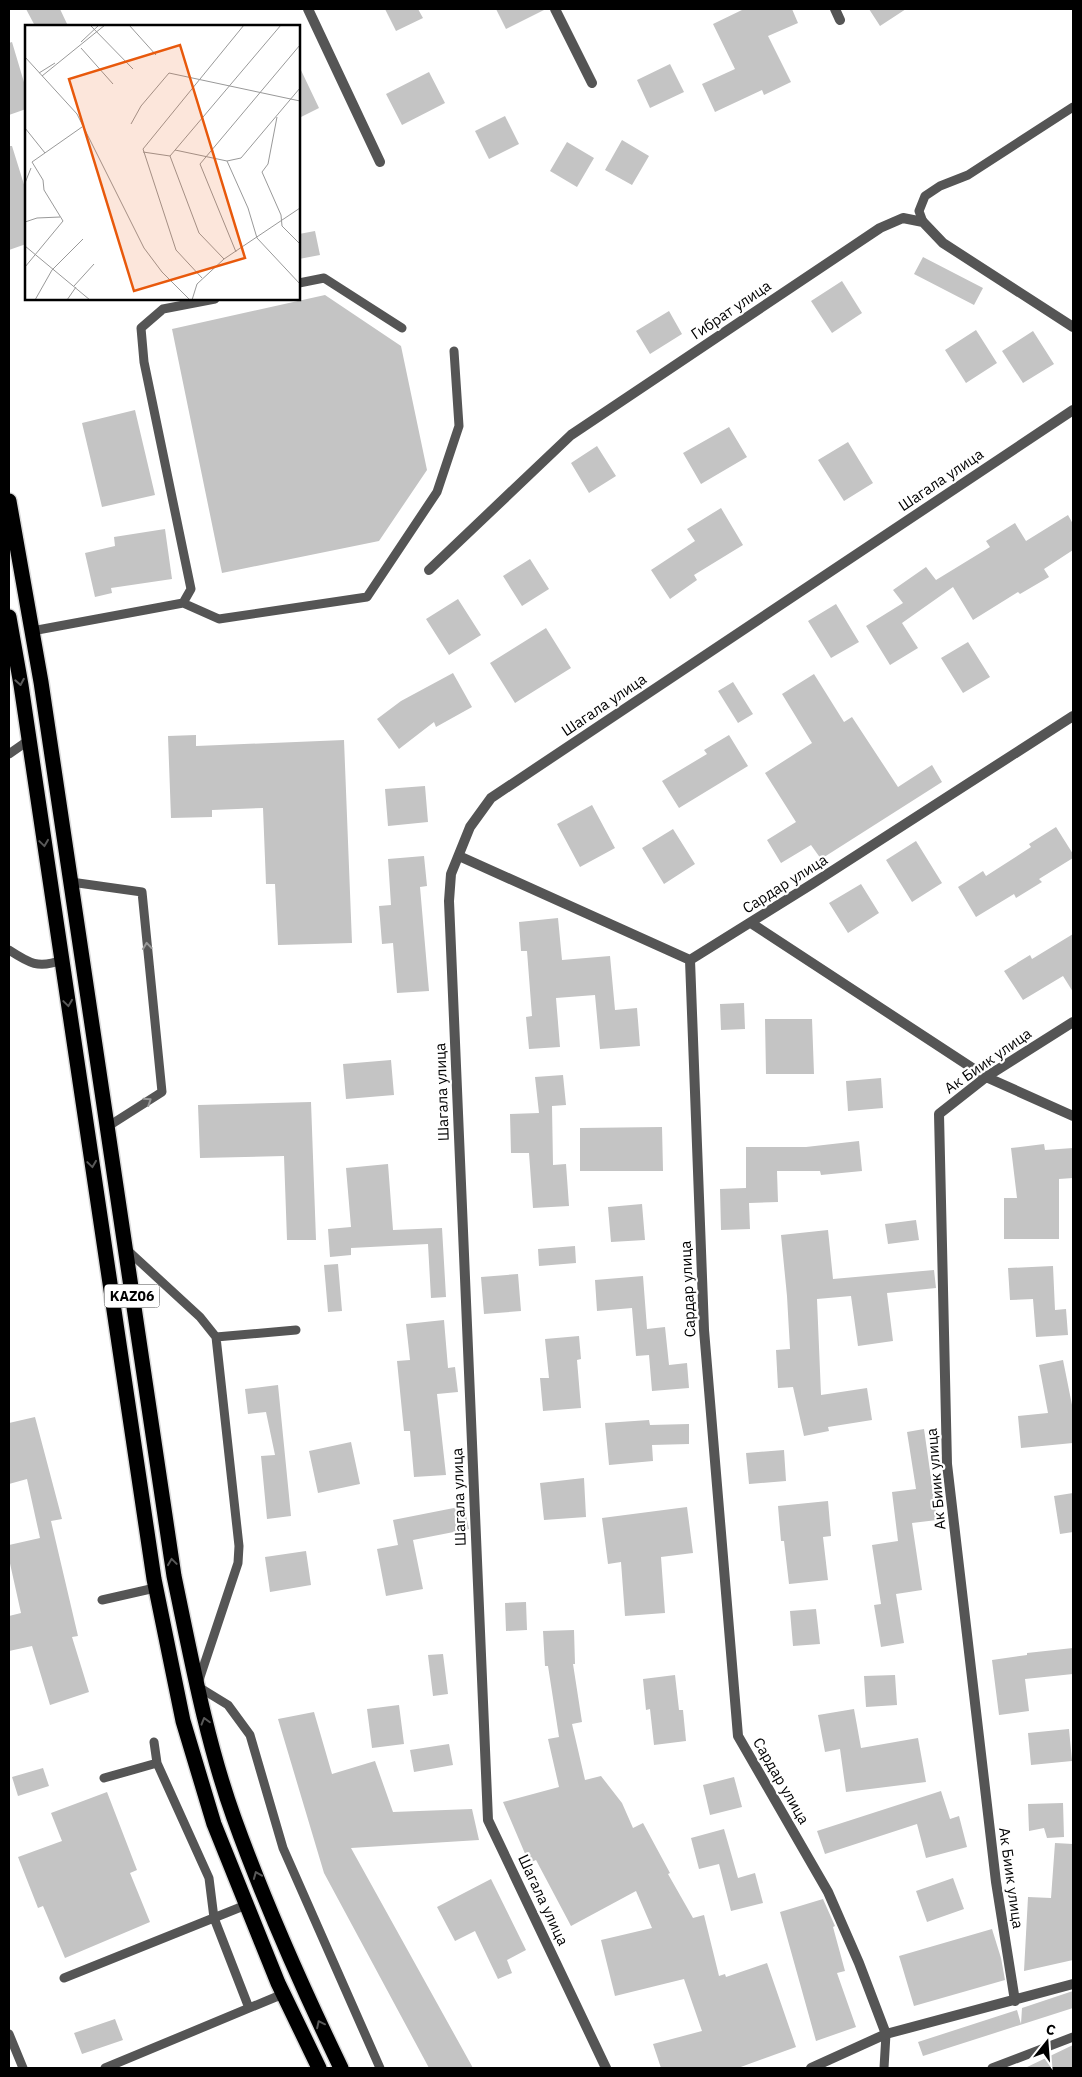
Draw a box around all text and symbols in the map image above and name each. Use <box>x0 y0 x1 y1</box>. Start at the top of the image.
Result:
inset map <box>25 25 300 300</box>
street label: Гибрат улица <box>687 276 774 343</box>
street label: Шагала улица <box>895 444 987 515</box>
street label: Шагала улица <box>558 669 650 740</box>
one-way arrow <box>15 678 25 686</box>
one-way arrow <box>39 838 49 847</box>
street label: Сардар улица <box>739 850 831 917</box>
one-way arrow <box>142 942 153 950</box>
one-way arrow <box>62 1000 73 1008</box>
street label: Ак Биик улица <box>941 1024 1035 1098</box>
street label: Шагала улица <box>430 1043 453 1142</box>
one-way arrow <box>143 1097 152 1107</box>
one-way arrow <box>86 1161 97 1169</box>
street label: Сардар улица <box>675 1240 700 1338</box>
road number: KАZ06 <box>104 1284 160 1308</box>
street label: Ак Биик улица <box>922 1427 949 1531</box>
street label: Шагала улица <box>447 1448 470 1547</box>
one-way arrow <box>167 1558 178 1566</box>
one-way arrow <box>200 1717 210 1726</box>
street label: Сардар улица <box>749 1734 814 1827</box>
street label: Ак Биик улица <box>995 1826 1028 1930</box>
street label: Шагала улица <box>514 1851 573 1948</box>
one-way arrow <box>252 1871 263 1880</box>
north arrow <box>1022 2017 1072 2067</box>
one-way arrow <box>316 2020 326 2029</box>
text: С <box>1044 2020 1058 2040</box>

